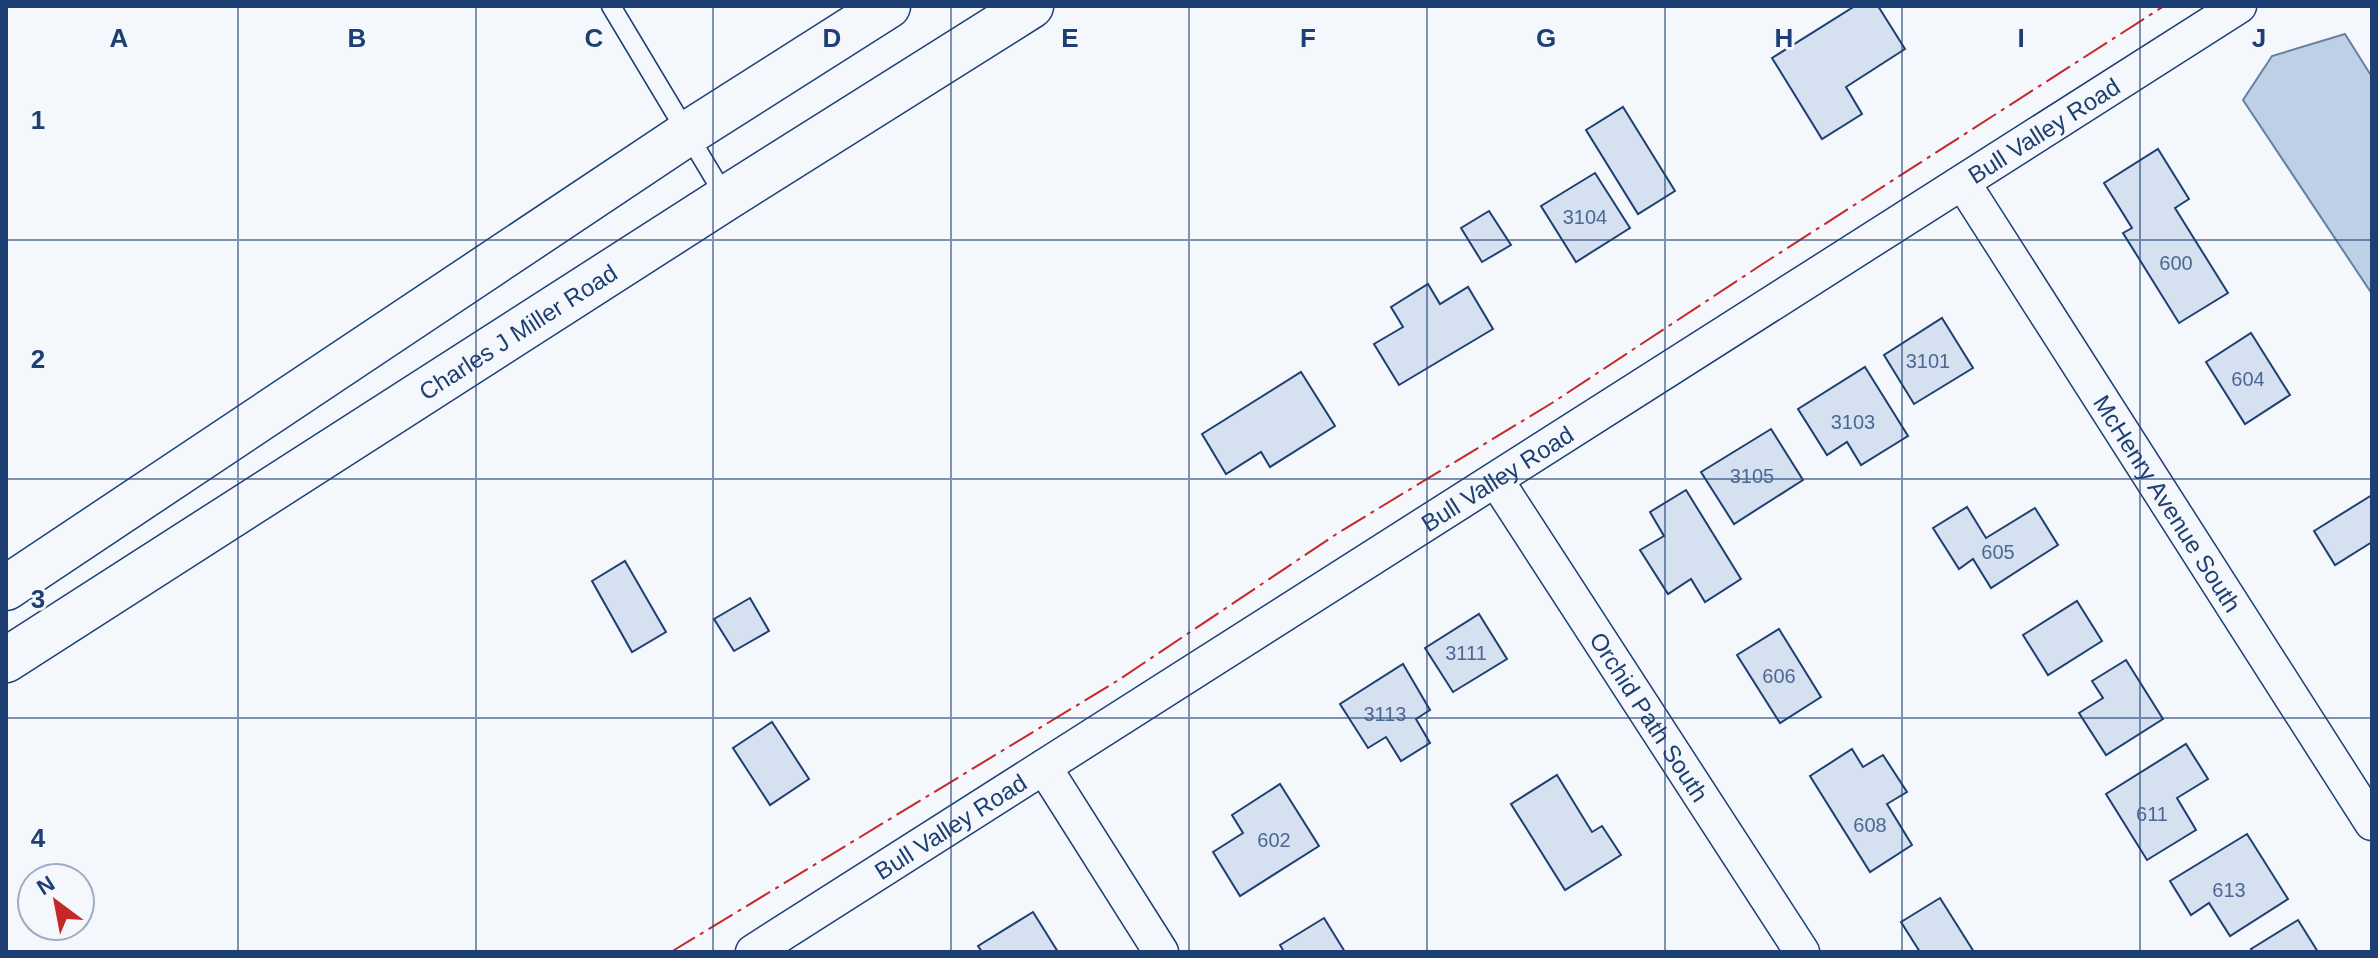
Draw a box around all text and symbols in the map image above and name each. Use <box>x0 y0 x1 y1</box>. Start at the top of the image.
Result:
text: A <box>110 23 129 53</box>
text: B <box>348 23 366 53</box>
text: C <box>585 23 604 53</box>
text: D <box>823 23 841 53</box>
text: E <box>1061 23 1079 53</box>
text: F <box>1300 23 1316 53</box>
text: G <box>1536 23 1556 53</box>
text: H <box>1775 23 1793 53</box>
text: I <box>2017 23 2025 53</box>
text: J <box>2252 23 2266 53</box>
street label: Bull Valley Road <box>1963 72 2124 189</box>
text: 1 <box>31 105 45 135</box>
house number: 3104 <box>1563 206 1607 228</box>
house number: 600 <box>2159 252 2193 274</box>
street label: Charles J Miller Road <box>414 258 622 405</box>
text: 2 <box>31 344 45 374</box>
house number: 3101 <box>1906 350 1950 372</box>
house number: 604 <box>2231 368 2265 390</box>
street label: McHenry Avenue South <box>2088 390 2247 617</box>
house number: 3103 <box>1831 411 1875 433</box>
street label: Bull Valley Road <box>1416 420 1578 537</box>
house number: 3105 <box>1730 465 1774 487</box>
house number: 605 <box>1981 541 2015 563</box>
text: 3 <box>31 584 45 614</box>
street label: Orchid Path South <box>1585 627 1714 806</box>
house number: 3111 <box>1445 642 1487 664</box>
house number: 606 <box>1762 665 1796 687</box>
house number: 3113 <box>1363 703 1407 725</box>
street label: Bull Valley Road <box>870 768 1031 885</box>
house number: 611 <box>2136 803 2168 825</box>
house number: 608 <box>1853 814 1887 836</box>
text: 4 <box>31 823 46 853</box>
house number: 602 <box>1257 829 1291 851</box>
north arrow <box>16 862 96 942</box>
text: N <box>32 871 59 900</box>
house number: 613 <box>2212 879 2246 901</box>

